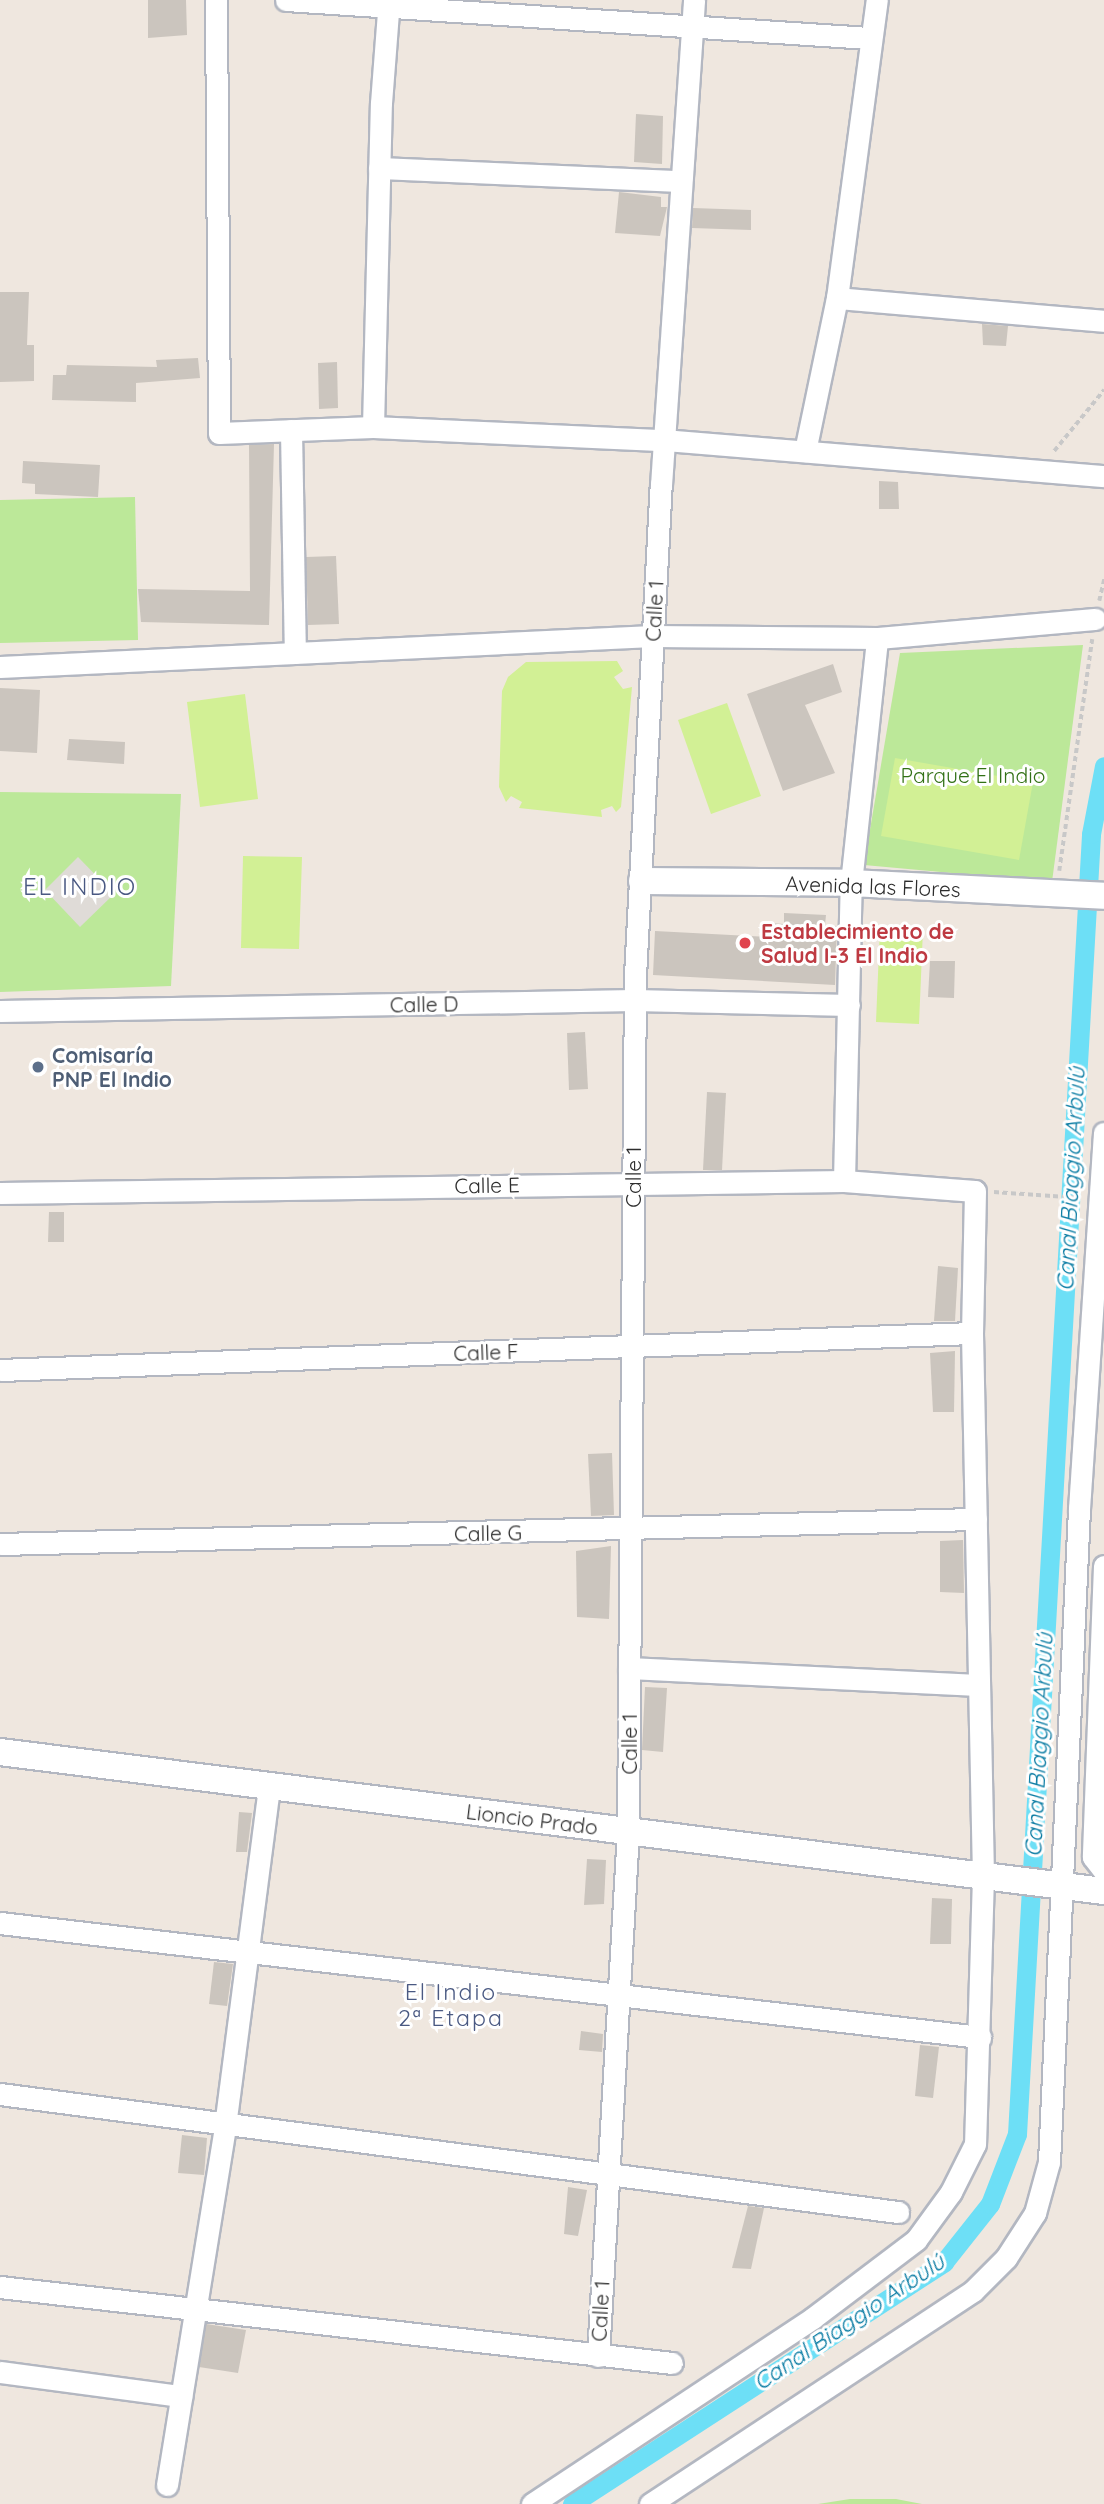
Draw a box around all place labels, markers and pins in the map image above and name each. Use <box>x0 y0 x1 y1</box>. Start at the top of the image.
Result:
place label: Establecimiento de Salud I-3 El Indio <box>761 918 954 968</box>
marker: Establecimiento de Salud I-3 El Indio <box>735 933 755 953</box>
place label: Comisaría PNP El Indio <box>52 1042 172 1092</box>
marker: Comisaría PNP El Indio <box>30 1059 46 1075</box>

